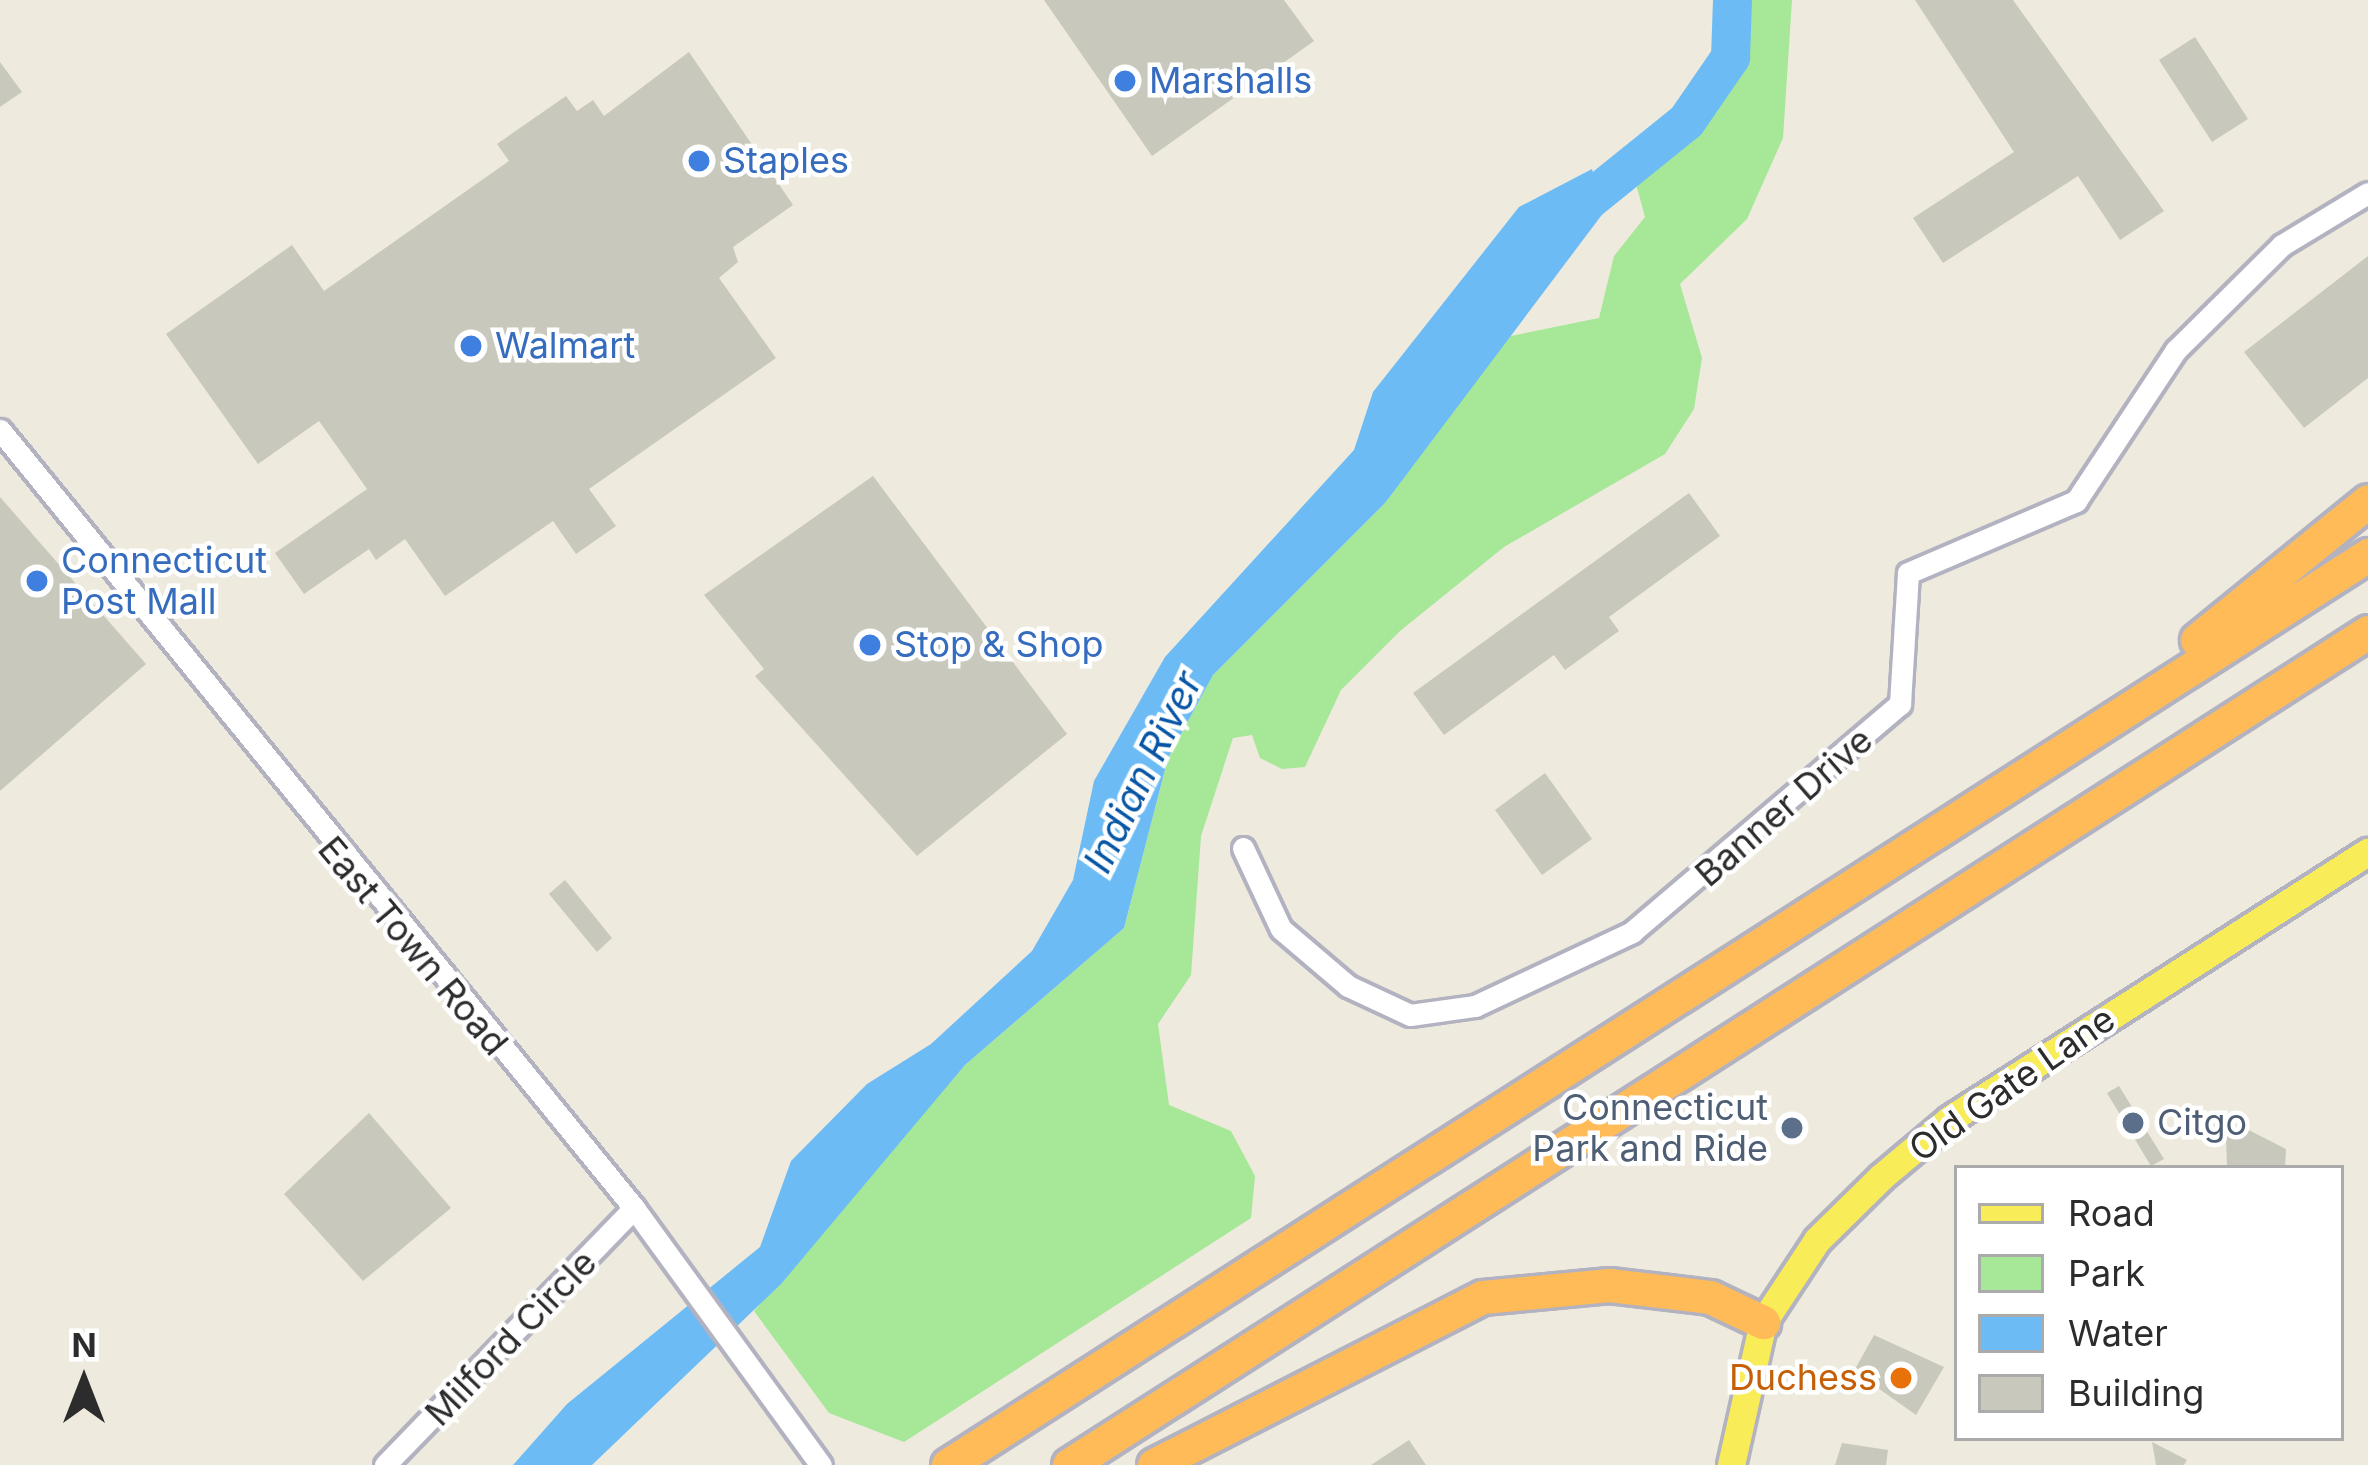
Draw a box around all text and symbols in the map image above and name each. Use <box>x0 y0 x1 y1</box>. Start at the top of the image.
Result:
place label: Marshalls <box>1149 59 1312 103</box>
marker: Marshalls <box>1112 68 1138 94</box>
place label: Staples <box>723 139 849 183</box>
marker: Staples <box>686 148 712 174</box>
place label: Walmart <box>495 324 635 368</box>
marker: Walmart <box>458 333 484 359</box>
place label: Connecticut Post Mall <box>61 538 267 623</box>
marker: Connecticut Post Mall <box>24 568 50 594</box>
place label: Stop & Shop <box>894 623 1104 667</box>
marker: Stop & Shop <box>857 632 883 658</box>
water label: Indian River <box>1074 664 1212 880</box>
street label: Banner Drive <box>1687 718 1881 896</box>
street label: East Town Road <box>309 828 517 1064</box>
street label: Old Gate Lane <box>1901 997 2123 1171</box>
place label: Connecticut Park and Ride <box>1532 1085 1768 1170</box>
place label: Citgo <box>2157 1101 2247 1145</box>
marker: Citgo <box>2120 1110 2146 1136</box>
marker: Connecticut Park and Ride <box>1779 1115 1805 1141</box>
legend <box>1954 1165 2344 1441</box>
text: Road <box>2068 1191 2155 1235</box>
street label: Milford Circle <box>417 1241 605 1435</box>
text: Park <box>2068 1251 2145 1295</box>
text: Water <box>2068 1311 2168 1355</box>
north arrow <box>24 1321 144 1441</box>
text: N <box>71 1325 97 1365</box>
place label: Duchess <box>1729 1356 1877 1400</box>
marker: Duchess <box>1888 1365 1914 1391</box>
text: Building <box>2068 1371 2204 1415</box>

